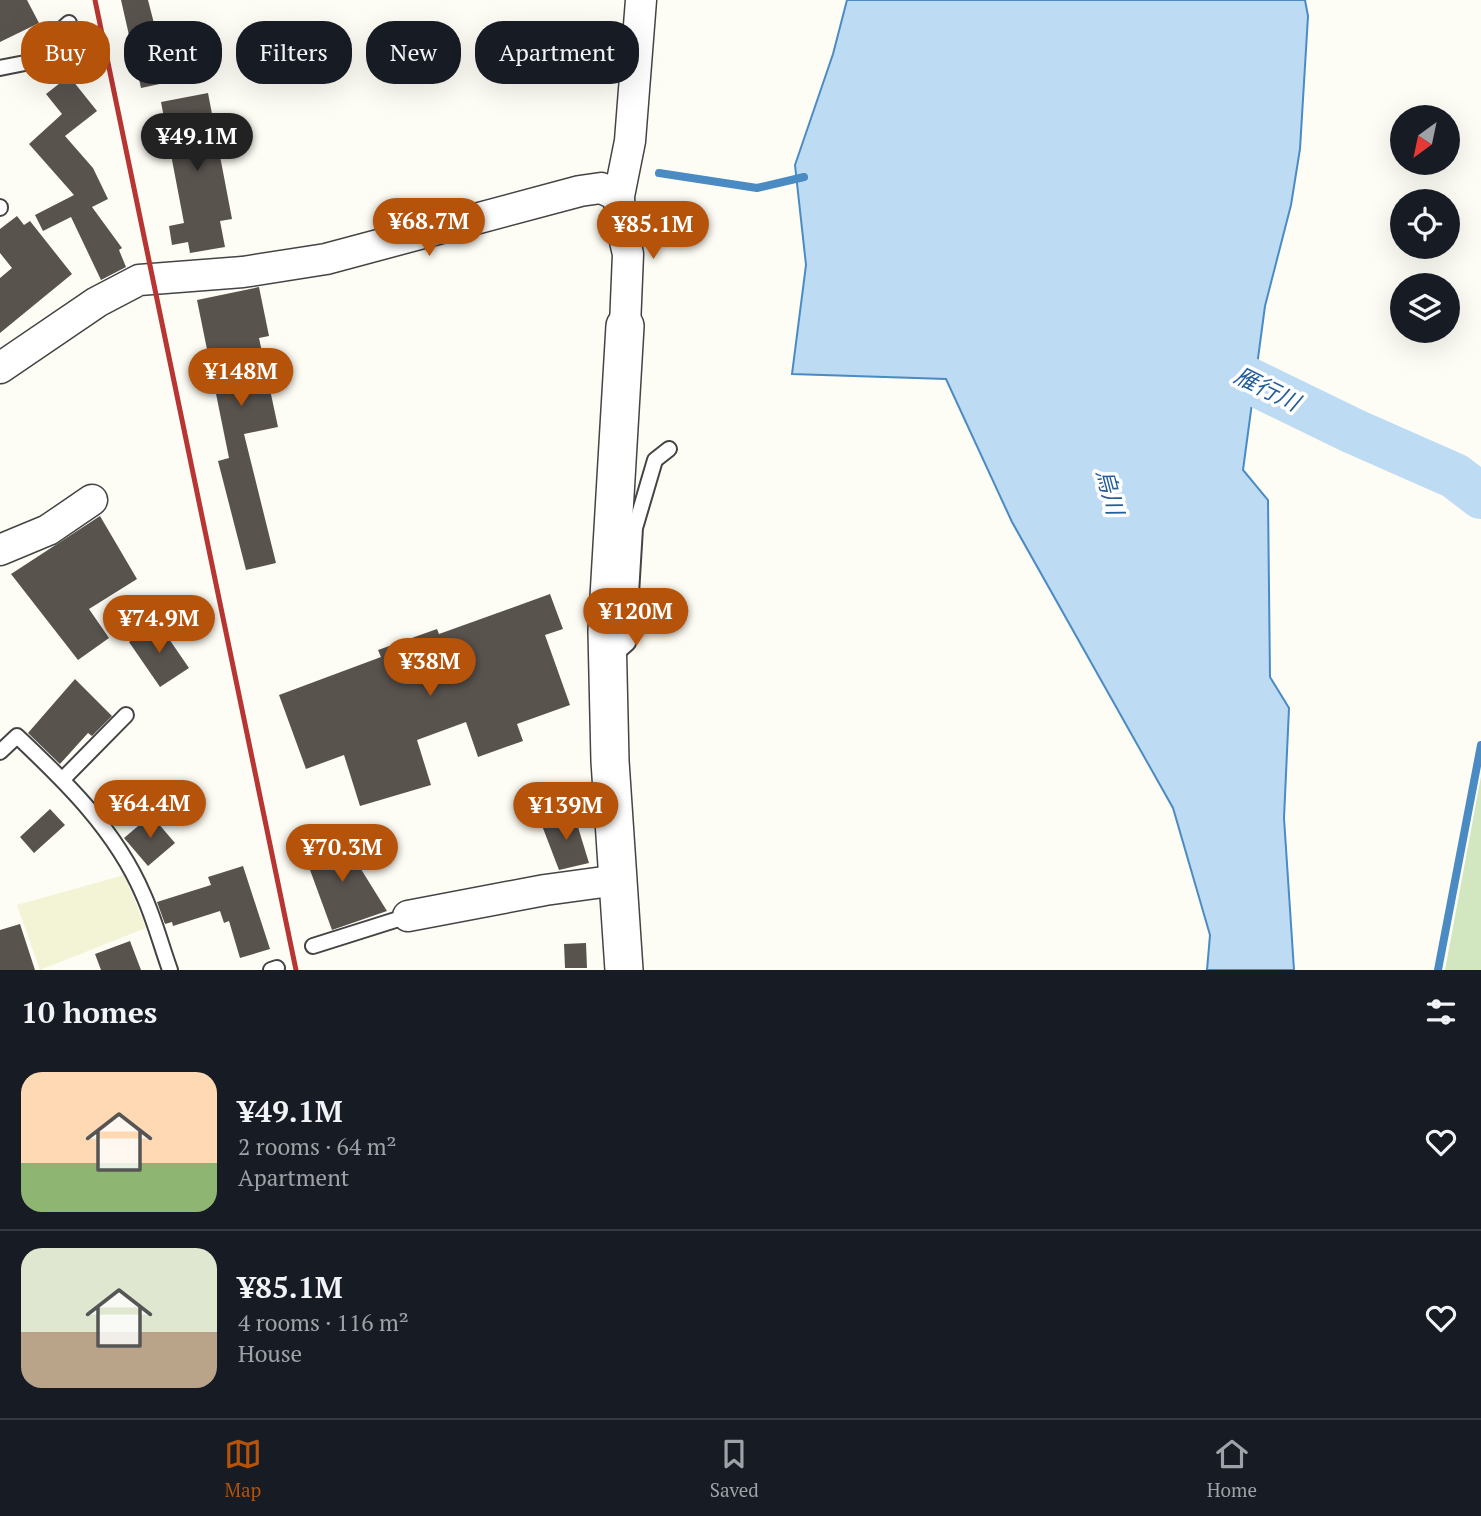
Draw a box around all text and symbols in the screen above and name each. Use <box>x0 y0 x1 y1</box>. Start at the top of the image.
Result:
chip: Buy <box>21 21 110 84</box>
chip: Rent <box>124 21 222 84</box>
chip: Filters <box>236 21 352 84</box>
chip: New <box>366 21 461 84</box>
chip: Apartment <box>475 21 639 84</box>
north arrow <box>1390 105 1460 175</box>
map controls <box>1390 105 1460 343</box>
pin: ¥49.1M <box>140 114 254 173</box>
text: ¥49.1M <box>157 120 237 151</box>
button: locate <box>1390 189 1460 259</box>
pin: ¥68.7M <box>372 198 486 258</box>
pin: ¥85.1M <box>596 202 710 261</box>
text: ¥68.7M <box>389 205 469 236</box>
text: ¥85.1M <box>613 208 693 239</box>
button: layers <box>1390 273 1460 343</box>
pin: ¥148M <box>192 348 290 408</box>
text: ¥148M <box>204 355 278 386</box>
water label: 雁行川 <box>1229 359 1308 419</box>
water label: 烏川 <box>1090 466 1132 521</box>
pin: ¥120M <box>587 588 685 648</box>
text: ¥120M <box>599 595 673 626</box>
pin: ¥74.9M <box>102 596 216 655</box>
text: ¥74.9M <box>119 602 199 633</box>
pin: ¥38M <box>389 638 471 698</box>
text: ¥38M <box>400 645 460 676</box>
pin: ¥64.4M <box>93 780 207 840</box>
pin: ¥139M <box>517 782 615 842</box>
text: ¥64.4M <box>110 787 190 818</box>
text: ¥139M <box>529 789 603 820</box>
pin: ¥70.3M <box>285 824 399 884</box>
text: ¥70.3M <box>302 831 382 862</box>
text: 10 homes <box>21 992 157 1032</box>
icon: filters <box>1422 993 1460 1031</box>
text: ¥49.1M <box>238 1091 343 1131</box>
icon: home <box>77 1100 161 1184</box>
icon: heart <box>1422 1123 1460 1161</box>
text: 2 rooms · 64 m² <box>238 1131 397 1162</box>
text: Apartment <box>238 1162 349 1193</box>
text: ¥85.1M <box>238 1267 343 1307</box>
icon: home <box>77 1276 161 1360</box>
icon: heart <box>1422 1299 1460 1337</box>
text: 4 rooms · 116 m² <box>238 1307 409 1338</box>
text: House <box>238 1338 302 1369</box>
tab: Map <box>224 1435 262 1502</box>
tab: Saved <box>710 1435 759 1502</box>
tab: Home <box>1207 1435 1257 1502</box>

